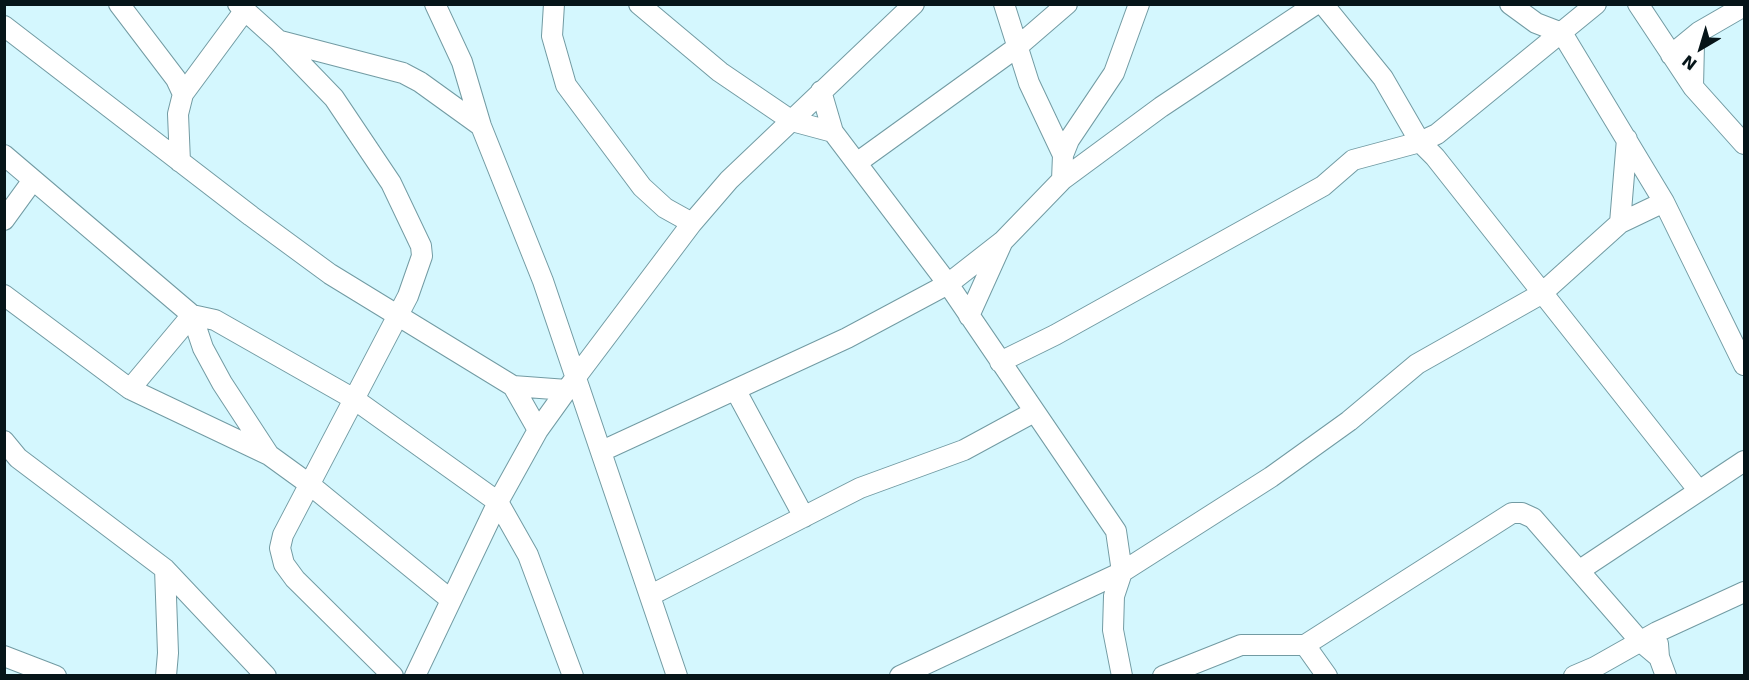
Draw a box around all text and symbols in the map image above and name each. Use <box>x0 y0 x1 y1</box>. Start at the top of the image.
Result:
north arrow <box>1671 18 1731 78</box>
text: N <box>1678 51 1701 74</box>

